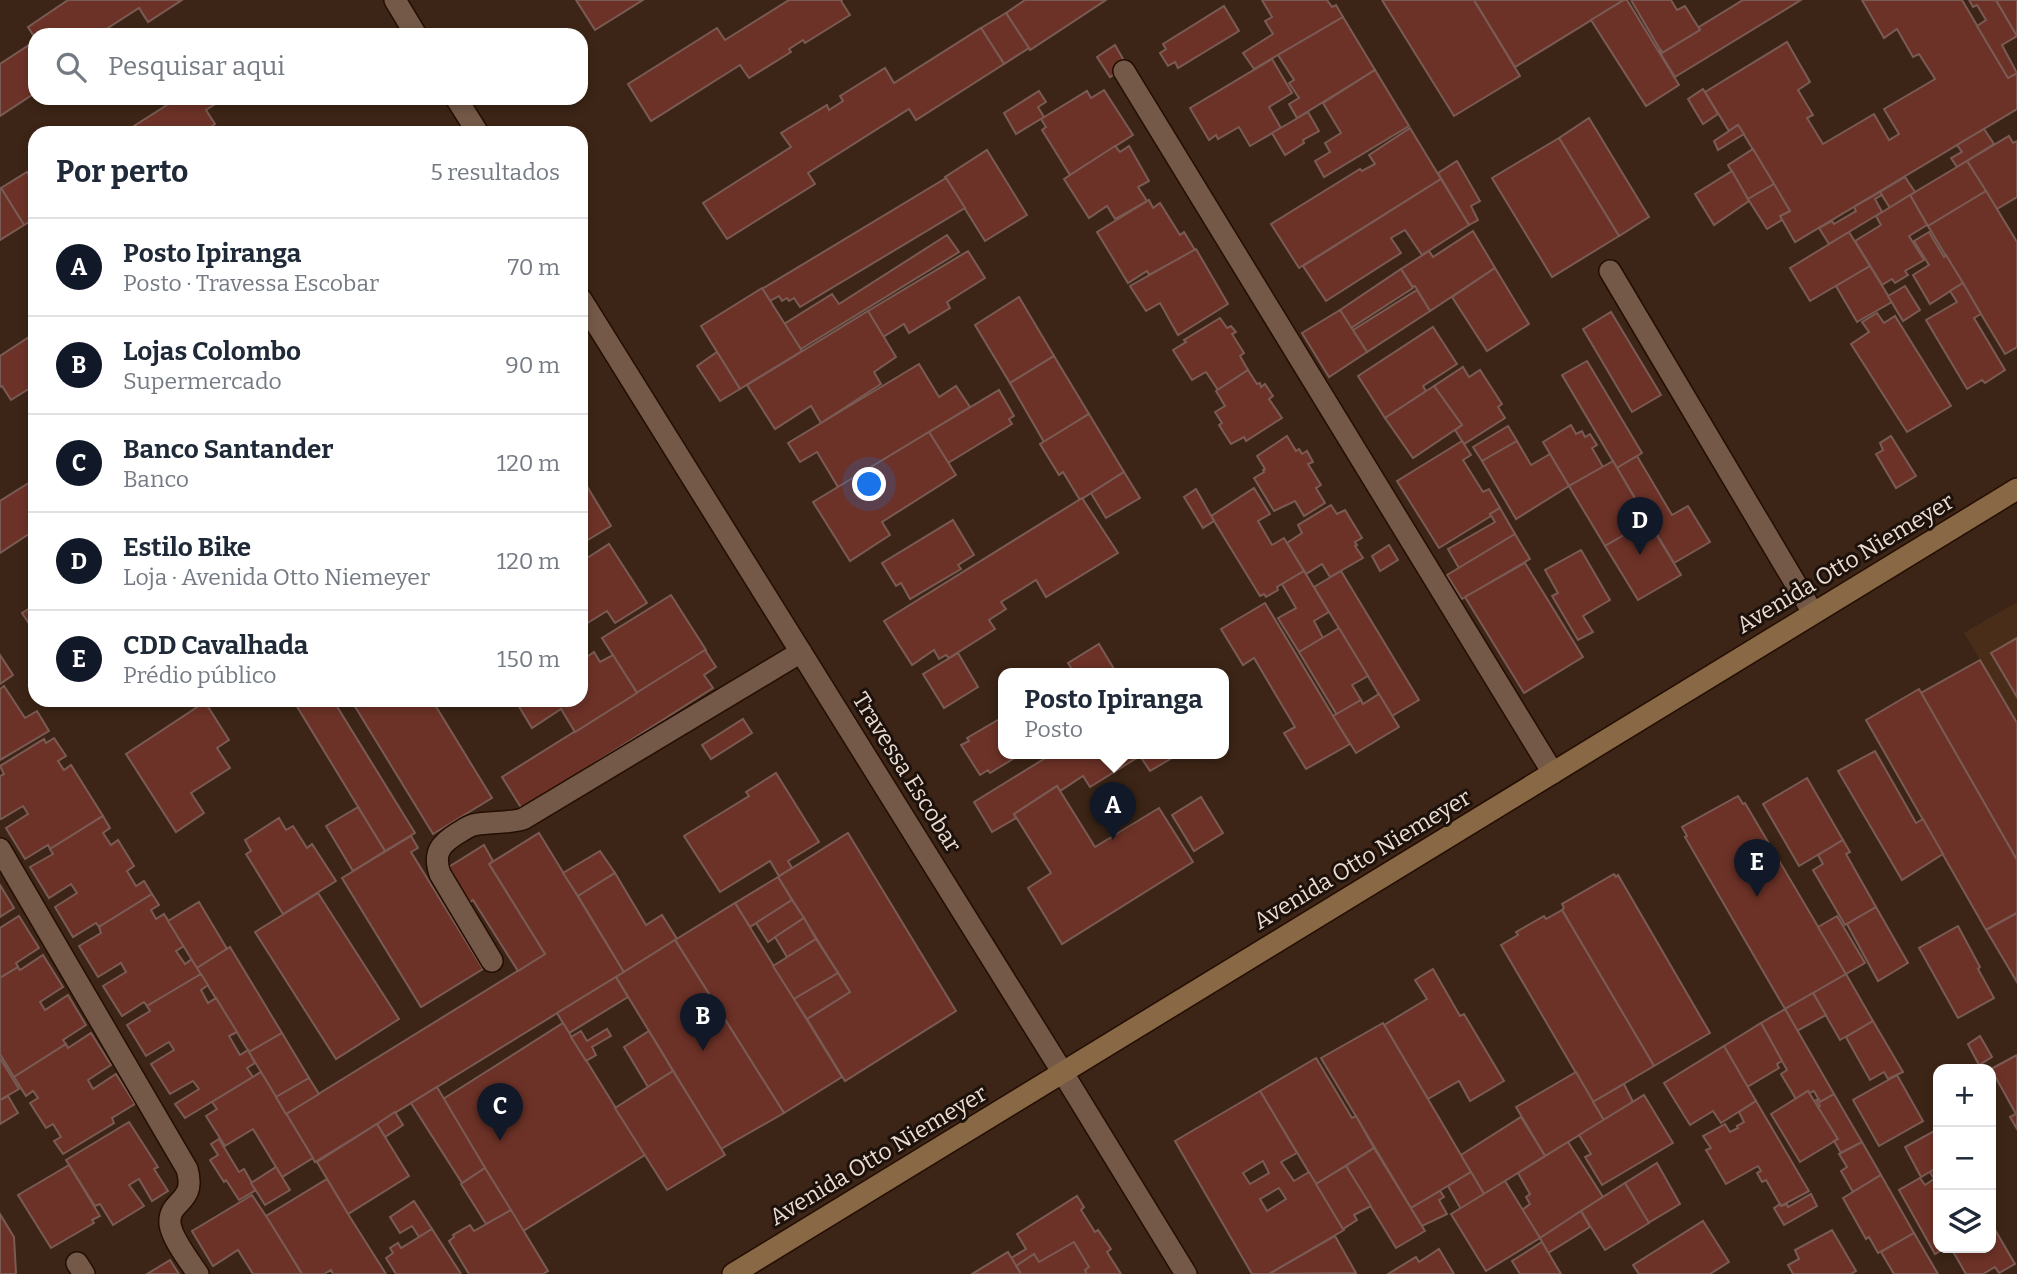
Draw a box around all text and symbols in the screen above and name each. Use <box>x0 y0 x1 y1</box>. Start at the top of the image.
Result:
search box <box>28 28 588 105</box>
icon: search <box>52 48 90 86</box>
text: Pesquisar aqui <box>108 51 285 82</box>
text: Por perto <box>56 154 188 190</box>
text: 5 resultados <box>430 158 560 186</box>
text: Posto Ipiranga <box>123 238 301 269</box>
text: A <box>71 253 87 281</box>
text: 70 m <box>508 253 560 281</box>
text: Posto · Travessa Escobar <box>123 269 379 297</box>
text: Lojas Colombo <box>123 336 301 367</box>
text: B <box>72 351 86 379</box>
text: 90 m <box>505 351 560 379</box>
text: Supermercado <box>123 367 282 395</box>
text: Banco Santander <box>123 434 334 465</box>
text: C <box>72 449 86 477</box>
text: 120 m <box>497 449 560 477</box>
text: Banco <box>123 465 189 493</box>
your location <box>852 467 886 501</box>
street label: Avenida Otto Niemeyer <box>1731 487 1959 639</box>
pin: D <box>1617 497 1663 555</box>
text: Estilo Bike <box>123 532 251 563</box>
text: D <box>71 547 87 575</box>
text: 120 m <box>497 547 560 575</box>
text: Loja · Avenida Otto Niemeyer <box>123 563 430 591</box>
text: CDD Cavalhada <box>123 630 308 661</box>
text: E <box>72 645 86 673</box>
text: 150 m <box>497 645 560 673</box>
text: Prédio público <box>123 661 276 689</box>
popup <box>998 668 1229 759</box>
text: Posto Ipiranga <box>1024 684 1203 715</box>
street label: Travessa Escobar <box>847 687 967 857</box>
text: Posto <box>1024 715 1083 743</box>
pin: A <box>1090 782 1136 840</box>
street label: Avenida Otto Niemeyer <box>1248 783 1476 935</box>
pin: E <box>1734 839 1780 897</box>
pin: B <box>680 993 726 1051</box>
map controls <box>1933 1064 1996 1253</box>
button: + <box>1933 1064 1996 1127</box>
street label: Avenida Otto Niemeyer <box>764 1079 992 1231</box>
pin: C <box>477 1083 523 1141</box>
button: − <box>1933 1127 1996 1190</box>
button: layers <box>1933 1190 1996 1253</box>

